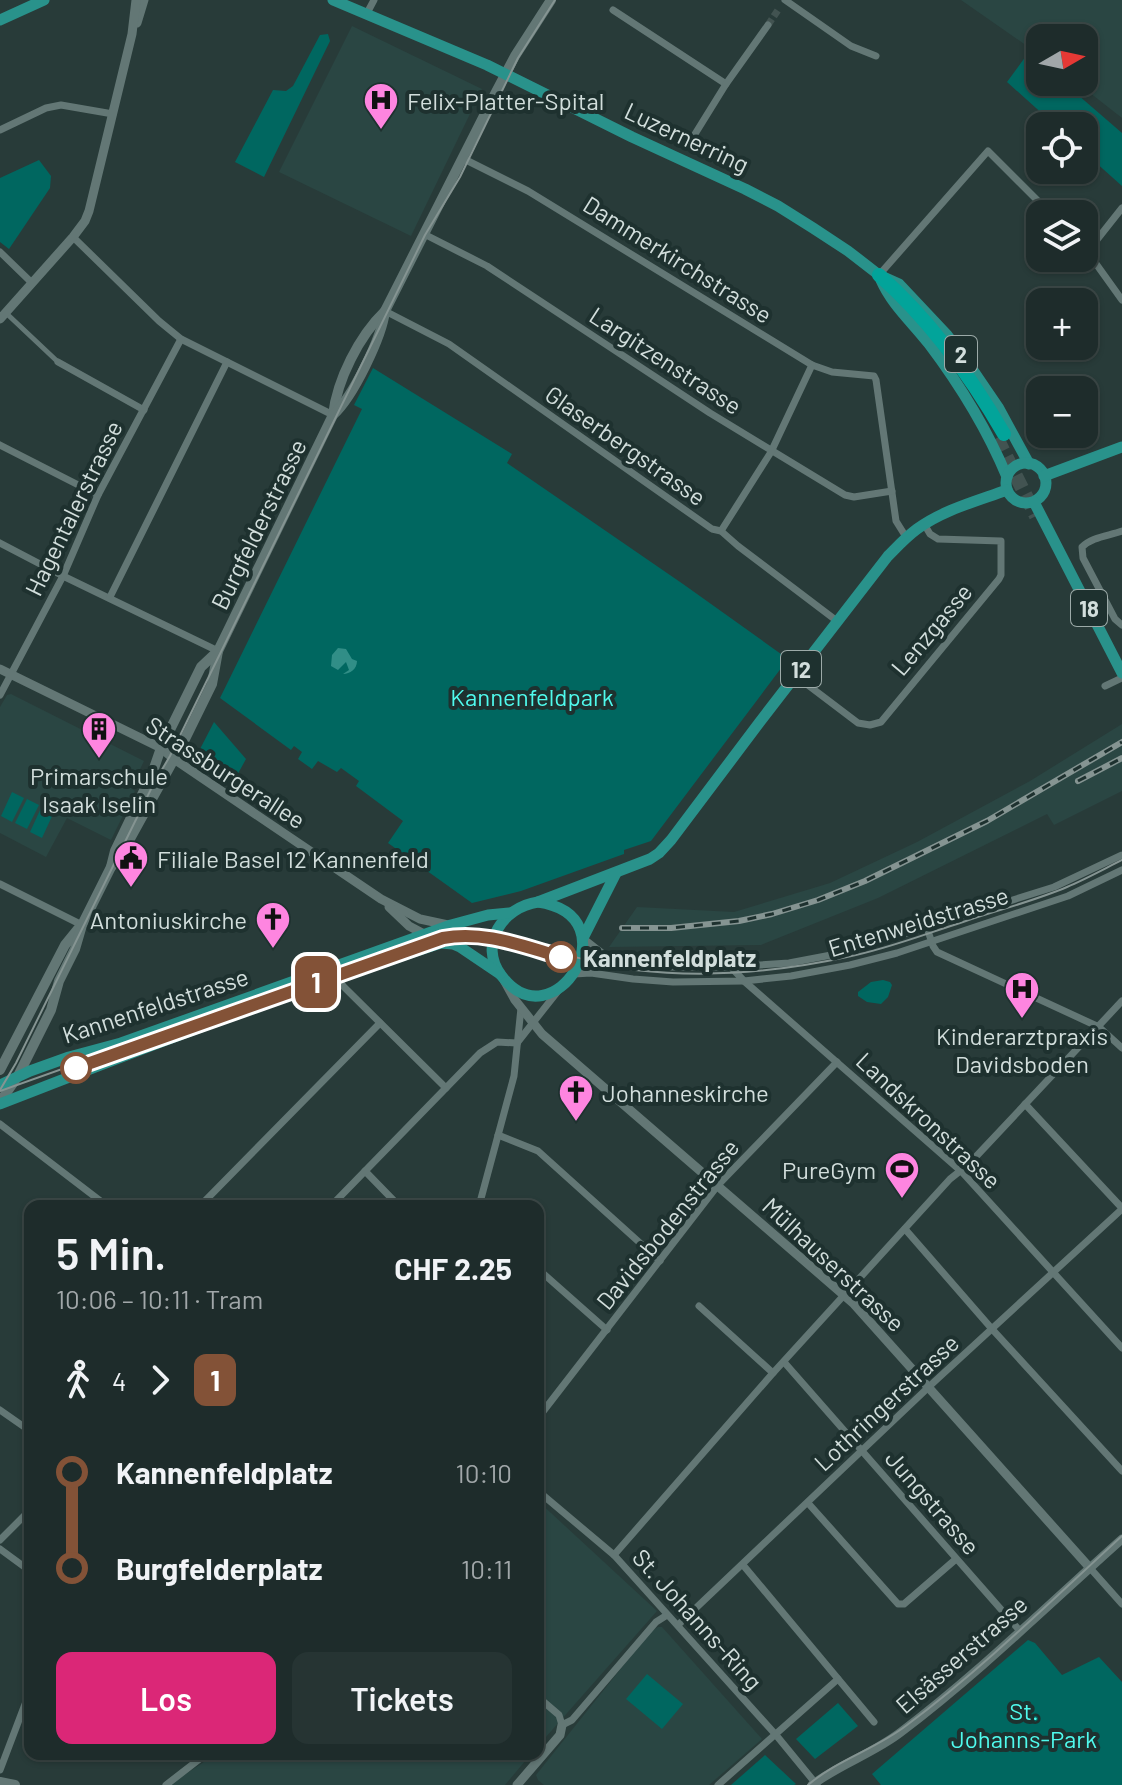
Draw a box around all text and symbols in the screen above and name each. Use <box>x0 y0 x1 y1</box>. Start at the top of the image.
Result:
north arrow <box>1026 24 1098 96</box>
map controls <box>1026 24 1098 448</box>
hospital icon: Felix-Platter-Spital <box>362 81 400 131</box>
place label: Felix-Platter-Spital <box>407 86 604 115</box>
street label: Luzernerring <box>620 96 754 178</box>
button: locate <box>1026 112 1098 184</box>
street label: Dammerkirchstrasse <box>578 189 778 329</box>
button: layers <box>1026 200 1098 272</box>
button: + <box>1026 288 1098 360</box>
street label: Largitzenstrasse <box>585 300 747 420</box>
road number: 2 <box>945 336 977 372</box>
button: − <box>1026 376 1098 448</box>
street label: Glaserbergstrasse <box>540 379 712 511</box>
street label: Hagentalerstrasse <box>18 416 128 600</box>
street label: Burgfelderstrasse <box>204 434 312 614</box>
street label: Lenzgasse <box>884 577 978 681</box>
road number: 18 <box>1071 590 1107 626</box>
road number: 12 <box>781 651 821 687</box>
park label: Kannenfeldpark <box>450 682 614 711</box>
building icon: Primarschule Isaak Iselin <box>80 710 118 760</box>
street label: Strassburgerallee <box>141 710 311 834</box>
place label: Primarschule Isaak Iselin <box>30 761 168 818</box>
public building icon: Filiale Basel 12 Kannenfeld <box>112 839 150 889</box>
place label: Filiale Basel 12 Kannenfeld <box>157 844 429 873</box>
street label: Entenweidstrasse <box>824 880 1012 962</box>
church icon: Antoniuskirche <box>254 900 292 950</box>
place label: Antoniuskirche <box>90 905 247 934</box>
marker: Kannenfeldplatz <box>546 942 576 972</box>
place label: Kannenfeldplatz <box>583 943 756 972</box>
line badge: 1 <box>290 956 342 1008</box>
street label: Kannenfeldstrasse <box>58 961 252 1049</box>
text: 1 <box>311 965 321 999</box>
hospital icon: Kinderarztpraxis Davidsboden <box>1003 970 1041 1020</box>
place label: Kinderarztpraxis Davidsboden <box>936 1021 1108 1078</box>
street label: Landskronstrasse <box>851 1046 1007 1194</box>
unlabelled marker <box>61 1053 91 1083</box>
church icon: Johanneskirche <box>557 1073 595 1123</box>
place label: Johanneskirche <box>602 1078 769 1107</box>
street label: Davidsbodenstrasse <box>589 1133 745 1315</box>
sports icon: PureGym <box>883 1150 921 1200</box>
place label: PureGym <box>782 1155 876 1184</box>
street label: Mülhauserstrasse <box>757 1191 911 1337</box>
text: 5 Min. <box>56 1226 166 1279</box>
text: CHF 2.25 <box>394 1250 512 1286</box>
text: 10:06 – 10:11 · Tram <box>56 1283 263 1314</box>
street label: Lothringerstrasse <box>808 1328 964 1476</box>
icon: walk <box>56 1358 100 1402</box>
icon: forward <box>138 1358 182 1402</box>
text: 1 <box>210 1363 220 1397</box>
text: 4 <box>112 1365 126 1396</box>
street label: Jungstrasse <box>880 1444 986 1560</box>
text: Kannenfeldplatz <box>116 1454 333 1490</box>
text: 10:10 <box>456 1457 512 1488</box>
street label: St. Johanns-Ring <box>627 1542 769 1696</box>
text: Burgfelderplatz <box>116 1550 323 1586</box>
text: 10:11 <box>461 1553 512 1584</box>
street label: Elsässerstrasse <box>889 1589 1033 1719</box>
button: Los <box>56 1652 276 1744</box>
button: Tickets <box>292 1652 512 1744</box>
park label: St. Johanns-Park <box>951 1696 1097 1753</box>

